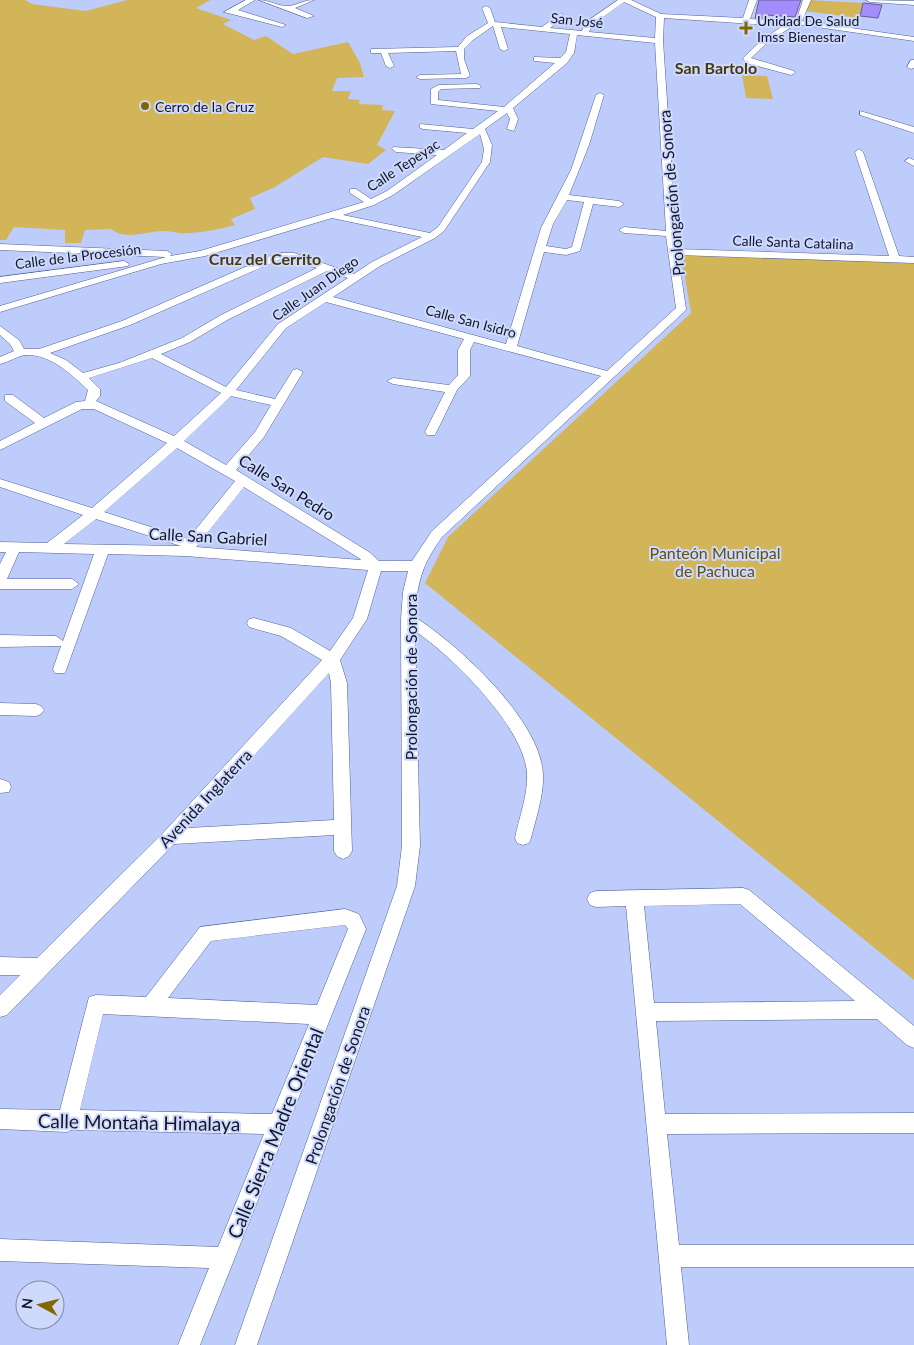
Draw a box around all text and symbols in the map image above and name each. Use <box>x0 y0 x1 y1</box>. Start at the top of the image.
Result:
street label: San José <box>550 9 604 31</box>
place label: Unidad De Salud Imss Bienestar <box>757 12 859 45</box>
marker: Unidad De Salud Imss Bienestar <box>739 21 753 35</box>
district label: San Bartolo <box>675 58 757 77</box>
place label: Cerro de la Cruz <box>155 98 254 115</box>
marker: Cerro de la Cruz <box>139 100 151 112</box>
street label: Prolongación de Sonora <box>654 109 688 277</box>
street label: Calle Tepeyac <box>363 135 443 195</box>
street label: Calle Santa Catalina <box>732 231 854 253</box>
street label: Calle de la Procesión <box>14 240 142 272</box>
district label: Cruz del Cerrito <box>209 249 321 268</box>
street label: Calle Juan Diego <box>268 252 362 324</box>
street label: Calle San Isidro <box>424 301 518 341</box>
street label: Calle San Pedro <box>236 450 338 524</box>
street label: Calle San Gabriel <box>148 523 268 549</box>
park label: Panteón Municipal de Pachuca <box>650 543 780 580</box>
street label: Prolongación de Sonora <box>401 594 420 760</box>
street label: Avenida Inglaterra <box>155 745 255 851</box>
street label: Prolongación de Sonora <box>301 1003 373 1167</box>
street label: Calle Sierra Madre Oriental <box>222 1024 328 1242</box>
street label: Calle Montaña Himalaya <box>38 1109 240 1135</box>
north arrow <box>15 1280 65 1330</box>
text: N <box>18 1297 36 1310</box>

